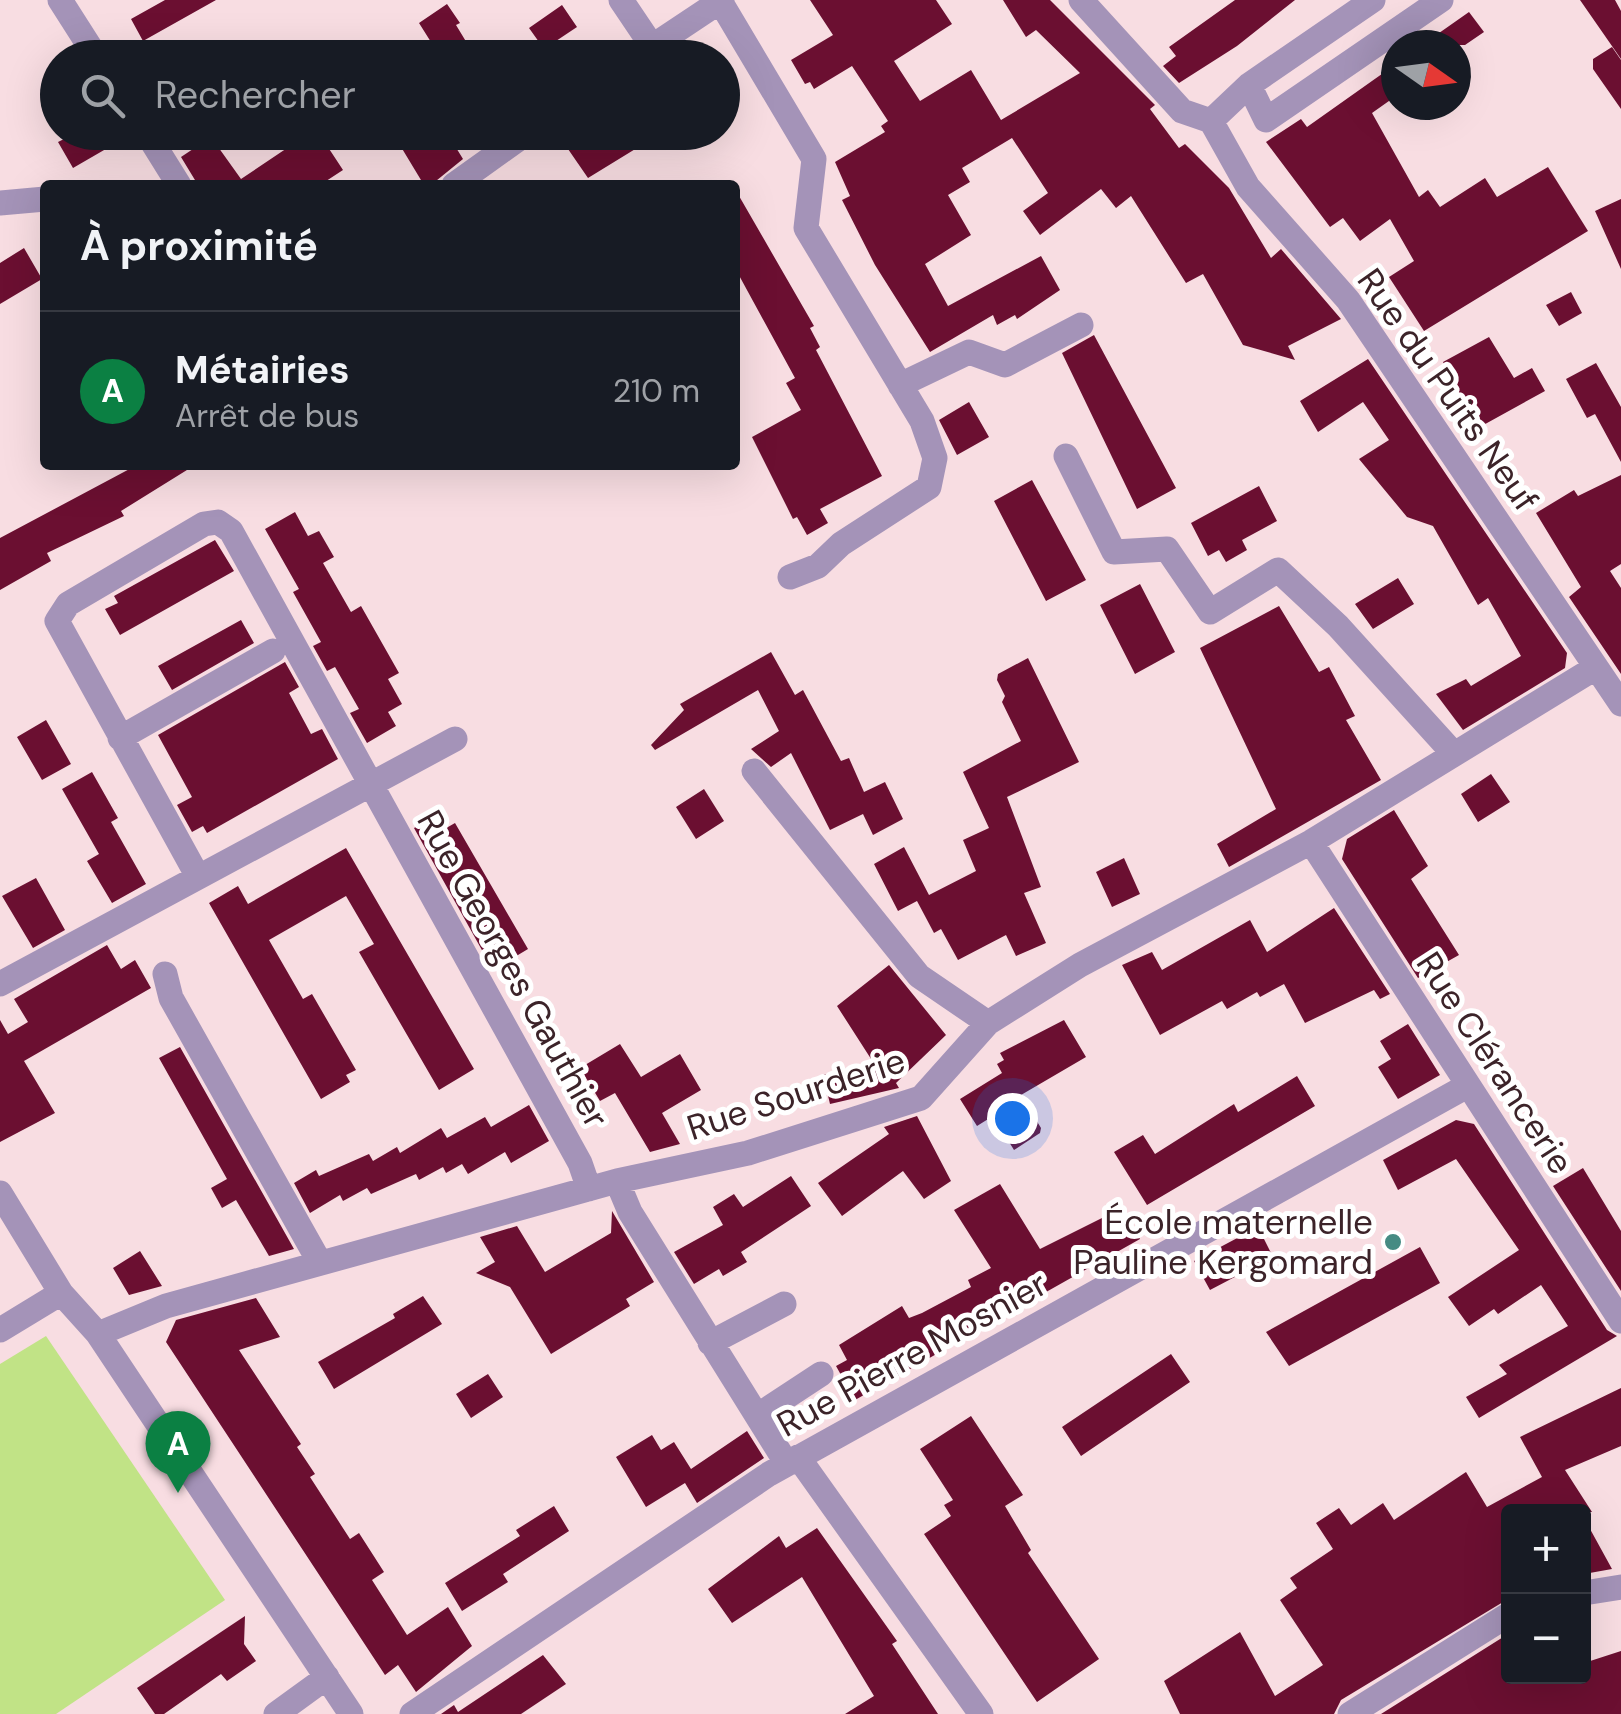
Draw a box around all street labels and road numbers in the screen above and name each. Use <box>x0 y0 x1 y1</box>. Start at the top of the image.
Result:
street label: Rue du Puits Neuf <box>1347 259 1549 521</box>
street label: Rue Georges Gauthier <box>407 802 619 1136</box>
street label: Rue Clérancerie <box>1406 943 1584 1183</box>
street label: Rue Sourderie <box>681 1037 911 1151</box>
street label: Rue Pierre Mosnier <box>769 1261 1055 1447</box>

